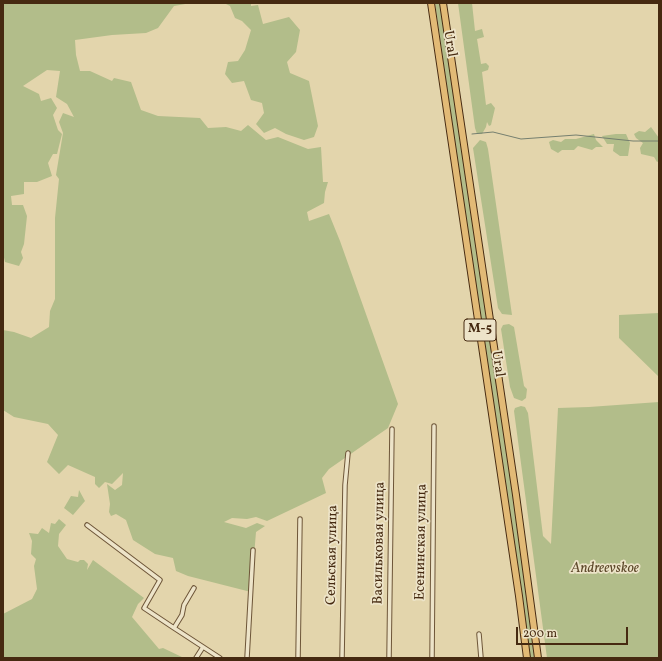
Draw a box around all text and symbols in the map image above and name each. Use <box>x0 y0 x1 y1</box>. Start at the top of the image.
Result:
street label: Ural <box>439 30 459 58</box>
road number: М-5 <box>464 319 496 341</box>
street label: Ural <box>487 350 507 378</box>
street label: Васильковая улица <box>371 481 389 605</box>
street label: Есенинская улица <box>413 484 431 600</box>
street label: Сельская улица <box>324 505 342 605</box>
park label: Andreevskoe <box>571 561 639 577</box>
scale bar <box>518 619 630 645</box>
text: 200 m <box>523 626 557 642</box>

